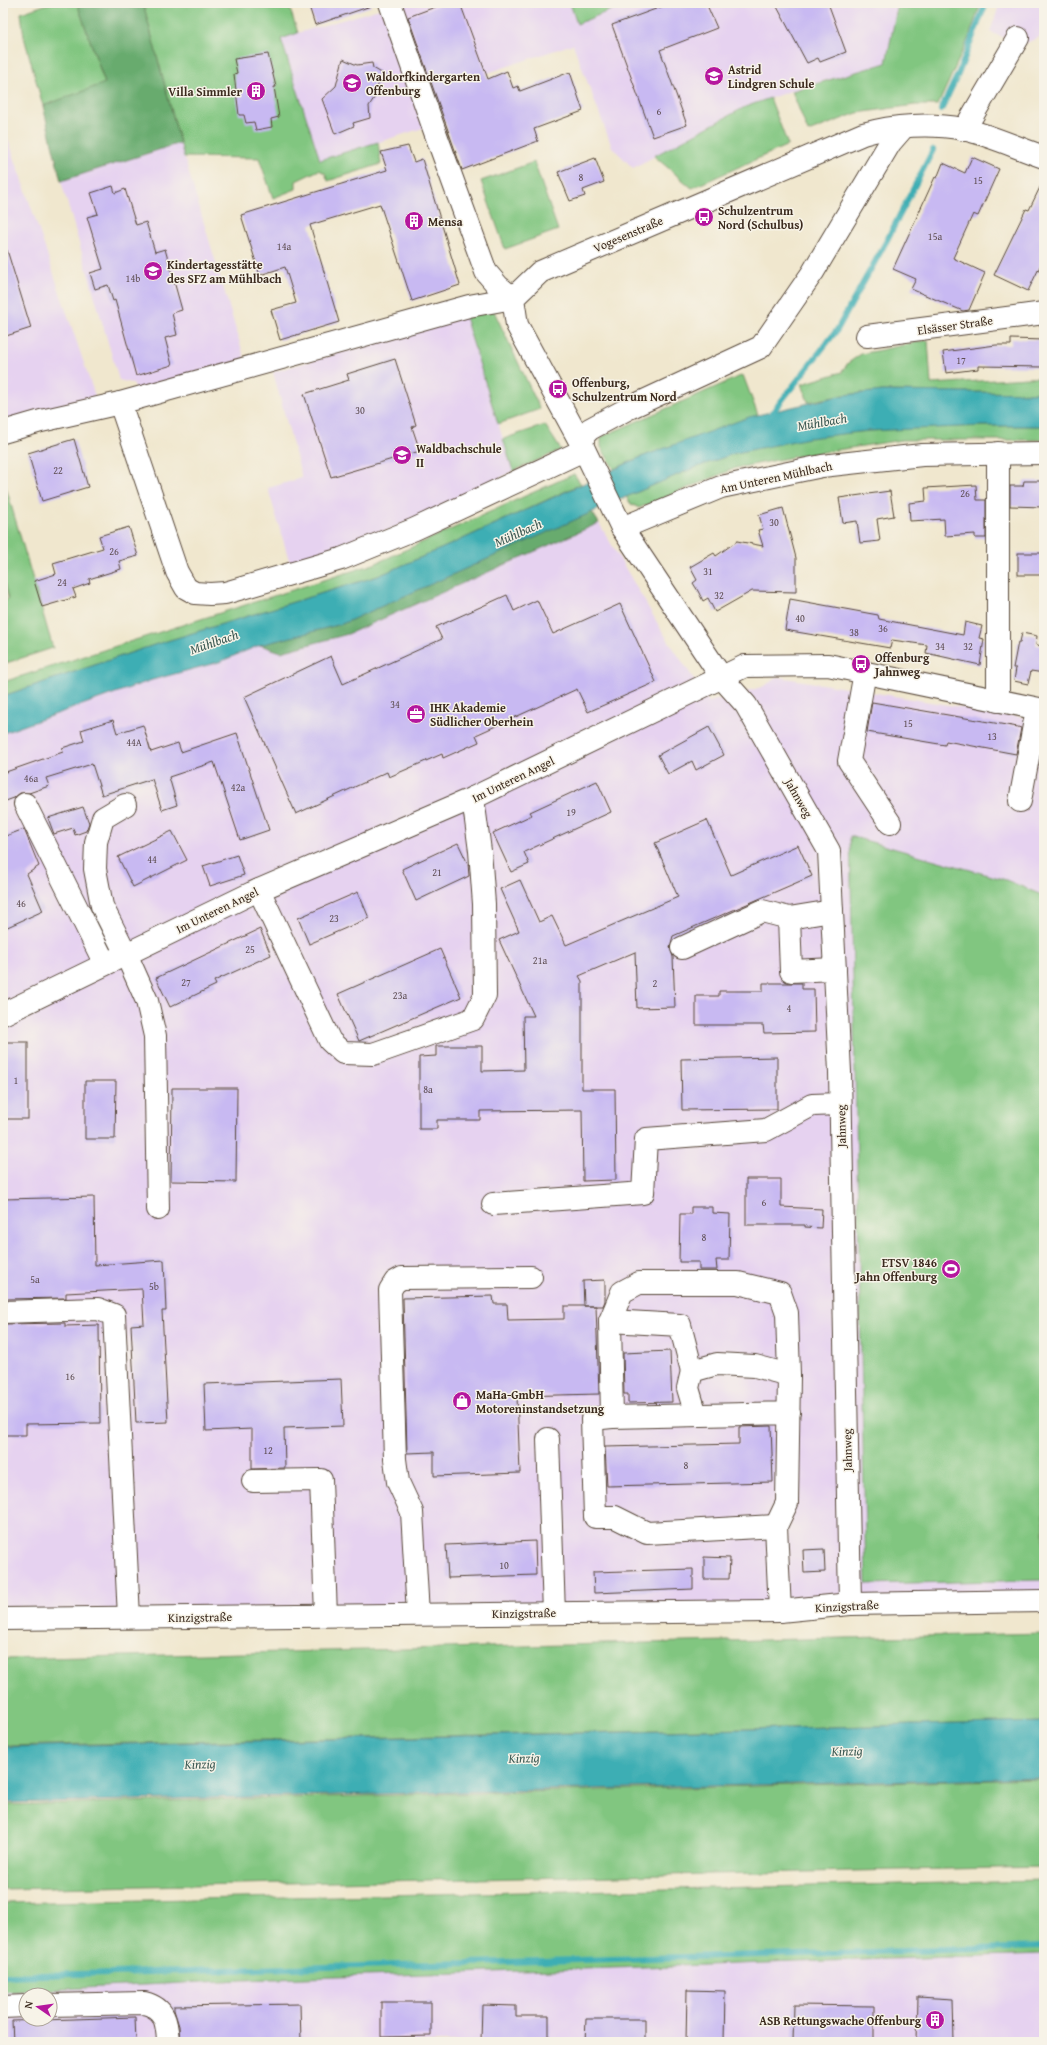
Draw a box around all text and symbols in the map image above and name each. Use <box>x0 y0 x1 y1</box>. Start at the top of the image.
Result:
place label: Astrid Lindgren Schule <box>728 61 815 92</box>
school or university icon: Astrid Lindgren Schule <box>703 65 725 87</box>
place label: Waldorfkindergarten Offenburg <box>366 68 480 99</box>
school or university icon: Waldorfkindergarten Offenburg <box>341 72 363 94</box>
building icon: Villa Simmler <box>245 80 267 102</box>
place label: Villa Simmler <box>168 83 242 100</box>
house number: 6 <box>657 104 662 119</box>
house number: 8 <box>579 170 584 185</box>
house number: 15 <box>973 173 983 188</box>
place label: Schulzentrum Nord (Schulbus) <box>718 202 803 233</box>
bus stop icon: Schulzentrum Nord (Schulbus) <box>693 206 715 228</box>
building icon: Mensa <box>403 210 425 232</box>
street label: Vogesenstraße <box>591 212 666 256</box>
place label: Mensa <box>428 213 463 230</box>
house number: 15a <box>928 229 942 244</box>
house number: 14a <box>277 239 291 254</box>
place label: Kindertagesstätte des SFZ am Mühlbach <box>167 256 282 287</box>
school or university icon: Kindertagesstätte des SFZ am Mühlbach <box>142 260 164 282</box>
house number: 14b <box>126 271 140 286</box>
street label: Elsässer Straße <box>916 311 994 339</box>
house number: 17 <box>956 353 966 368</box>
place label: Offenburg, Schulzentrum Nord <box>572 374 677 405</box>
bus stop icon: Offenburg, Schulzentrum Nord <box>547 378 569 400</box>
house number: 30 <box>355 403 365 418</box>
water label: Mühlbach <box>796 408 849 436</box>
place label: Waldbachschule II <box>416 440 502 471</box>
school or university icon: Waldbachschule II <box>391 444 413 466</box>
street label: Am Unteren Mühlbach <box>718 457 834 497</box>
house number: 22 <box>53 463 63 478</box>
house number: 26 <box>960 486 970 501</box>
water label: Mühlbach <box>491 514 545 552</box>
house number: 30 <box>769 515 779 530</box>
house number: 26 <box>109 544 119 559</box>
house number: 31 <box>703 564 713 579</box>
house number: 24 <box>57 575 67 590</box>
house number: 32 <box>714 588 724 603</box>
house number: 40 <box>795 611 805 626</box>
house number: 36 <box>878 621 888 636</box>
water label: Mühlbach <box>187 625 241 659</box>
house number: 38 <box>849 625 859 640</box>
house number: 34 <box>935 639 945 654</box>
house number: 32 <box>963 639 973 654</box>
place label: Offenburg Jahnweg <box>873 649 930 680</box>
bus stop icon: Offenburg Jahnweg <box>850 653 872 675</box>
house number: 34 <box>390 697 400 712</box>
place label: IHK Akademie Südlicher Oberhein <box>430 699 533 730</box>
office icon: IHK Akademie Südlicher Oberhein <box>405 703 427 725</box>
house number: 15 <box>903 716 913 731</box>
house number: 13 <box>987 729 997 744</box>
house number: 44A <box>126 735 142 750</box>
street label: Im Unteren Angel <box>469 751 557 806</box>
house number: 46a <box>24 771 38 786</box>
street label: Jahnweg <box>780 773 817 821</box>
house number: 42a <box>231 780 245 795</box>
house number: 19 <box>566 805 576 820</box>
house number: 44 <box>147 852 157 867</box>
house number: 21 <box>432 865 442 880</box>
street label: Im Unteren Angel <box>173 882 261 937</box>
house number: 46 <box>16 896 26 911</box>
house number: 23 <box>329 911 339 926</box>
house number: 25 <box>245 942 255 957</box>
house number: 21a <box>533 953 547 968</box>
house number: 27 <box>181 975 191 990</box>
house number: 2 <box>653 976 658 991</box>
house number: 23a <box>393 988 407 1003</box>
house number: 4 <box>787 1001 792 1016</box>
house number: 1 <box>14 1073 19 1088</box>
house number: 8a <box>423 1082 433 1097</box>
street label: Jahnweg <box>832 1104 850 1150</box>
house number: 6 <box>762 1195 767 1210</box>
house number: 8 <box>702 1230 707 1245</box>
place label: ETSV 1846 Jahn Offenburg <box>854 1254 938 1285</box>
sports icon: ETSV 1846 Jahn Offenburg <box>940 1258 962 1280</box>
house number: 5a <box>30 1272 40 1287</box>
house number: 5b <box>149 1279 159 1294</box>
house number: 16 <box>65 1369 75 1384</box>
place label: MaHa-GmbH Motoreninstandsetzung <box>476 1386 605 1417</box>
shop icon: MaHa-GmbH Motoreninstandsetzung <box>451 1390 473 1412</box>
street label: Jahnweg <box>838 1428 856 1474</box>
house number: 12 <box>263 1443 273 1458</box>
house number: 8 <box>684 1458 689 1473</box>
house number: 10 <box>499 1558 509 1573</box>
street label: Kinzigstraße <box>815 1596 880 1616</box>
street label: Kinzigstraße <box>492 1604 556 1622</box>
street label: Kinzigstraße <box>168 1608 232 1626</box>
water label: Kinzig <box>830 1741 863 1761</box>
water label: Kinzig <box>507 1748 540 1768</box>
water label: Kinzig <box>183 1754 216 1774</box>
north arrow <box>18 1987 58 2027</box>
text: N <box>20 1999 37 2010</box>
building icon: ASB Rettungswache Offenburg <box>924 2009 946 2031</box>
place label: ASB Rettungswache Offenburg <box>759 2012 922 2029</box>

